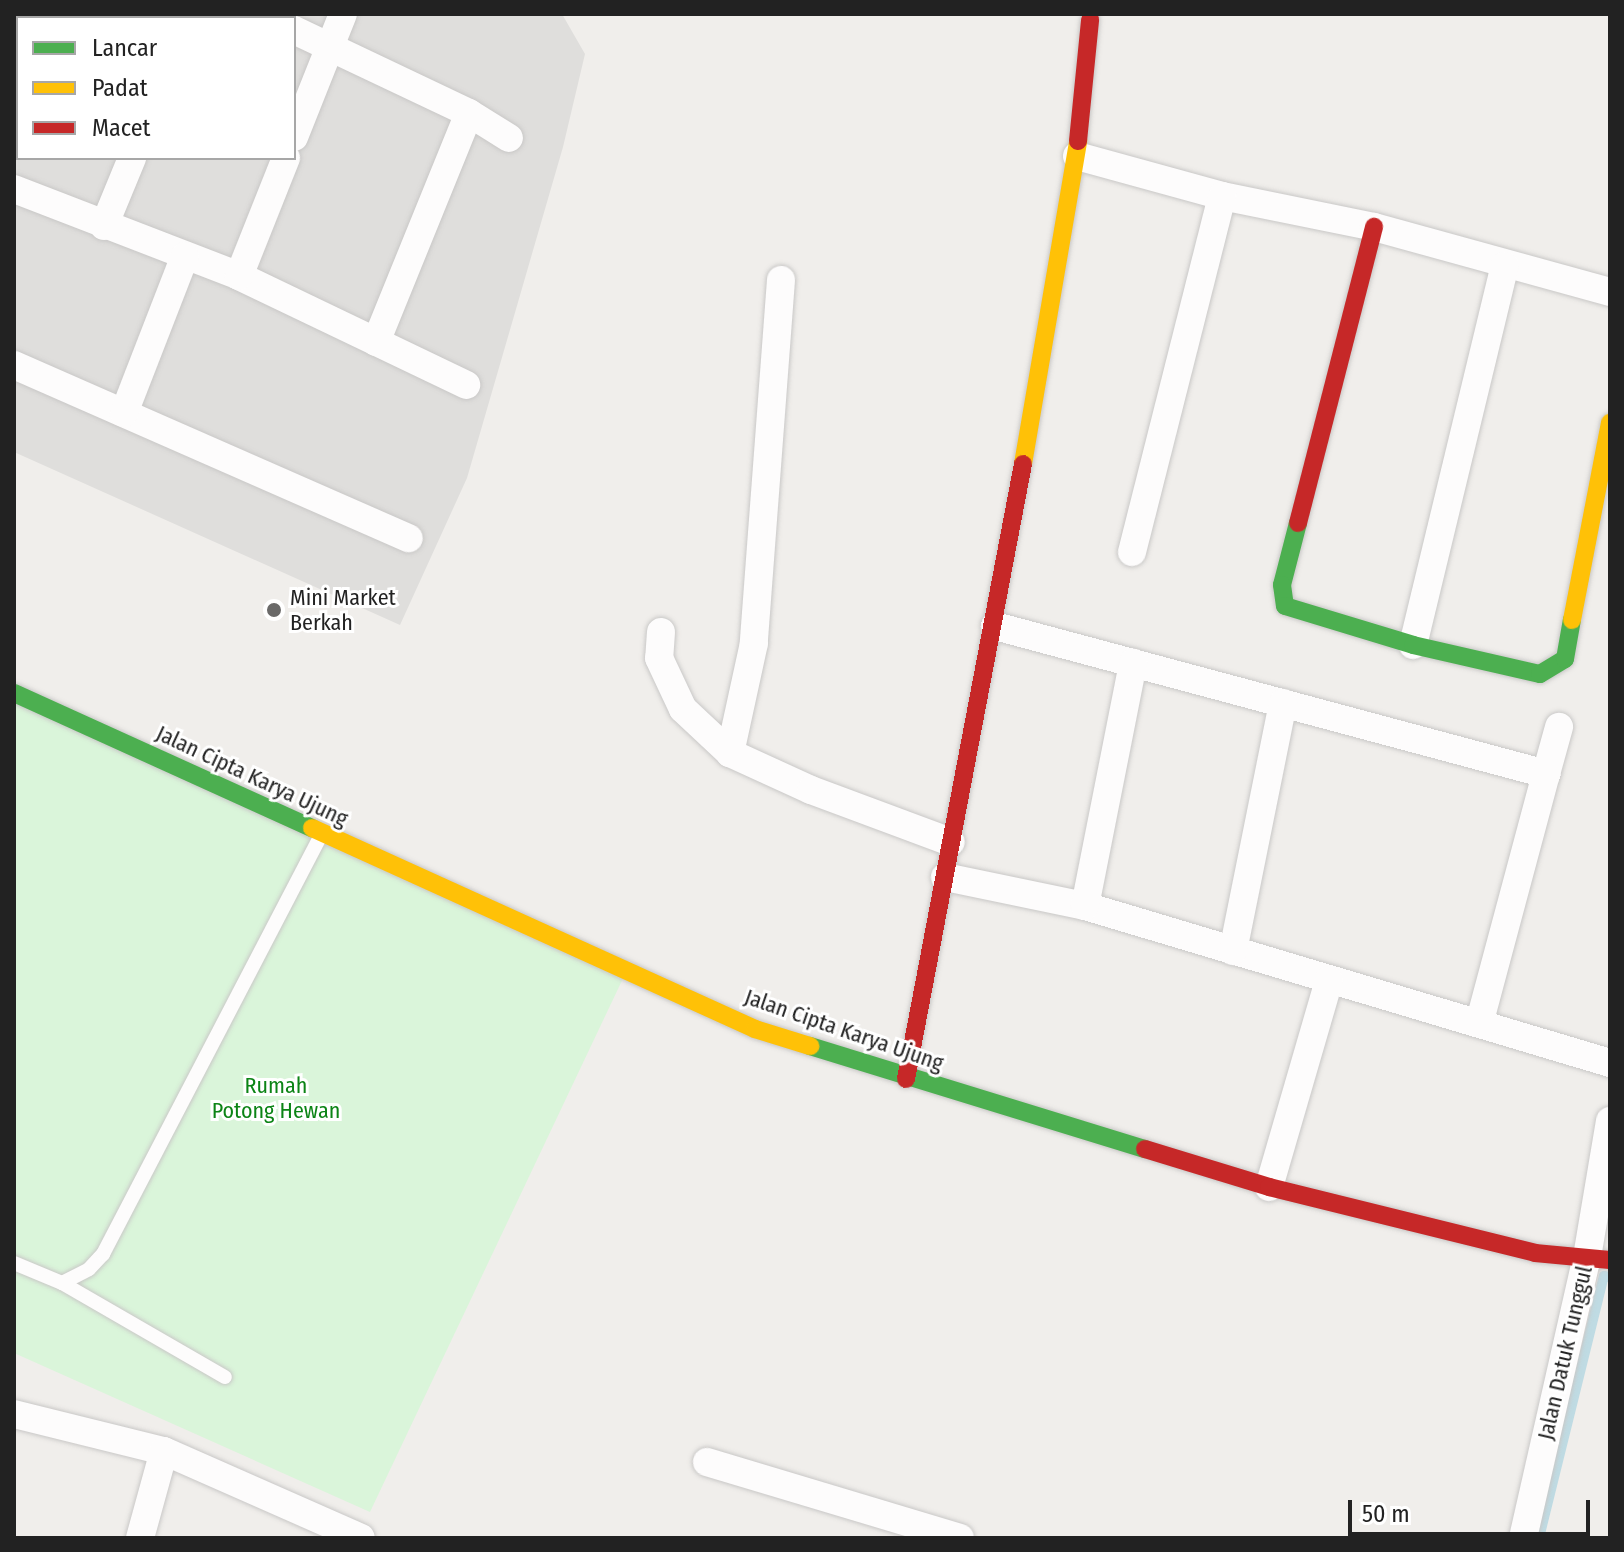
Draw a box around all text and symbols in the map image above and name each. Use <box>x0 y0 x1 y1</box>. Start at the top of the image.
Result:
legend <box>16 16 296 160</box>
text: Lancar <box>92 34 157 62</box>
text: Padat <box>92 74 148 102</box>
text: Macet <box>92 114 150 142</box>
place label: Mini Market Berkah <box>290 584 396 636</box>
marker: Mini Market Berkah <box>265 601 283 619</box>
street label: Jalan Cipta Karya Ujung <box>152 720 352 832</box>
street label: Jalan Cipta Karya Ujung <box>741 984 947 1076</box>
park label: Rumah Potong Hewan <box>212 1072 340 1124</box>
street label: Jalan Datuk Tunggul <box>1532 1264 1598 1442</box>
scale bar <box>1352 1484 1594 1534</box>
text: 50 m <box>1362 1500 1410 1528</box>

